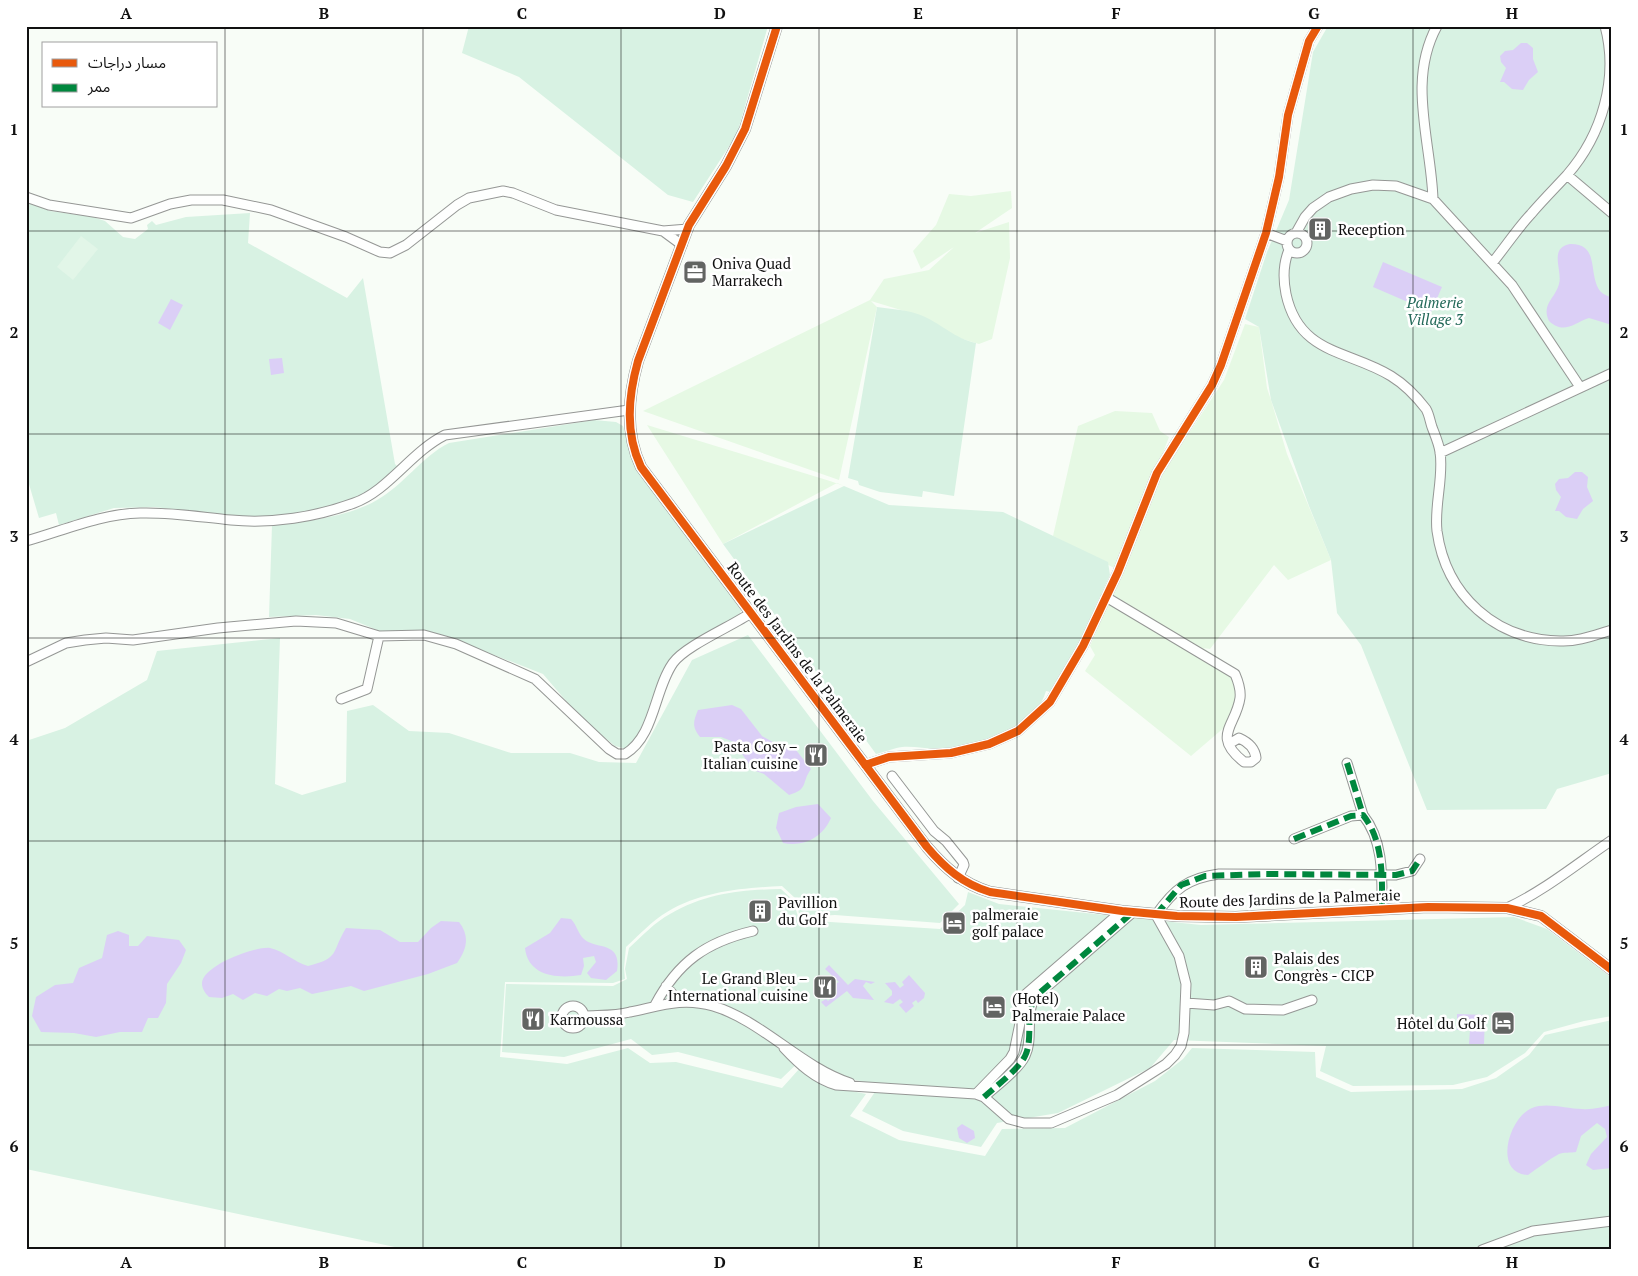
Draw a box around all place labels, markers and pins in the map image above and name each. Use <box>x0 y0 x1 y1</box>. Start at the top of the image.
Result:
building icon: Reception <box>1307 216 1333 242</box>
place label: Reception <box>1338 219 1405 239</box>
place label: Oniva Quad Marrakech <box>712 253 791 290</box>
office icon: Oniva Quad Marrakech <box>682 259 708 285</box>
place label: Pasta Cosy – Italian cuisine <box>703 736 798 773</box>
restaurant icon: Pasta Cosy – Italian cuisine <box>803 742 829 768</box>
place label: Pavillion du Golf <box>778 892 837 929</box>
building icon: Pavillion du Golf <box>747 898 773 924</box>
place label: palmeraie golf palace <box>972 904 1044 941</box>
hotel icon: palmeraie golf palace <box>941 910 967 936</box>
place label: Palais des Congrès - CICP <box>1274 948 1374 985</box>
building icon: Palais des Congrès - CICP <box>1243 954 1269 980</box>
place label: Le Grand Bleu – International cuisine <box>668 968 808 1005</box>
restaurant icon: Le Grand Bleu – International cuisine <box>812 974 838 1000</box>
place label: (Hotel) Palmeraie Palace <box>1012 988 1125 1025</box>
hotel icon: (Hotel) Palmeraie Palace <box>981 994 1007 1020</box>
restaurant icon: Karmoussa <box>520 1006 546 1032</box>
place label: Karmoussa <box>550 1009 624 1029</box>
hotel icon: Hôtel du Golf <box>1490 1010 1516 1036</box>
place label: Hôtel du Golf <box>1397 1013 1487 1033</box>

